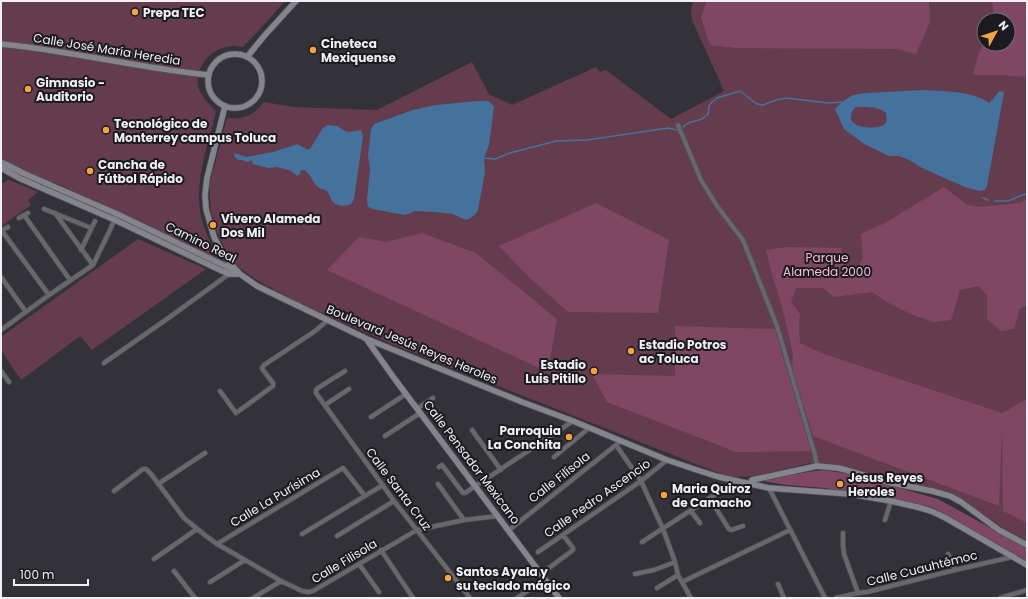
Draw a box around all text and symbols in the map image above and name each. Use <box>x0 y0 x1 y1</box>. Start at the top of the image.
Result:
place label: Prepa TEC <box>143 4 205 21</box>
marker: Prepa TEC <box>130 7 140 17</box>
north arrow <box>976 12 1016 52</box>
text: N <box>995 17 1012 34</box>
street label: Calle José María Heredia <box>32 29 182 69</box>
place label: Cineteca Mexiquense <box>321 35 396 66</box>
marker: Cineteca Mexiquense <box>308 45 318 55</box>
place label: Gimnasio - Auditorio <box>36 74 105 105</box>
marker: Gimnasio - Auditorio <box>23 84 33 94</box>
place label: Tecnológico de Monterrey campus Toluca <box>114 115 276 146</box>
marker: Tecnológico de Monterrey campus Toluca <box>101 125 111 135</box>
place label: Cancha de Fútbol Rápido <box>98 156 183 187</box>
marker: Cancha de Fútbol Rápido <box>85 166 95 176</box>
place label: Vivero Alameda Dos Mil <box>221 210 320 241</box>
street label: Camino Real <box>163 217 239 267</box>
marker: Vivero Alameda Dos Mil <box>208 220 218 230</box>
park label: Parque Alameda 2000 <box>783 249 871 280</box>
street label: Boulevard Jesús Reyes Heroles <box>324 300 500 388</box>
place label: Estadio Potros ac Toluca <box>639 336 727 367</box>
marker: Estadio Potros ac Toluca <box>626 346 636 356</box>
place label: Estadio Luis Pitillo <box>525 356 586 387</box>
marker: Estadio Luis Pitillo <box>589 366 599 376</box>
street label: Calle Pensador Mexicano <box>420 397 524 528</box>
place label: Parroquia La Conchita <box>488 422 561 453</box>
marker: Parroquia La Conchita <box>564 432 574 442</box>
street label: Calle Santa Cruz <box>362 444 436 534</box>
street label: Calle Filísola <box>525 448 593 506</box>
street label: Calle Pedro Ascencio <box>540 455 654 541</box>
street label: Calle La Purísima <box>227 463 323 531</box>
place label: Jesus Reyes Heroles <box>848 469 924 500</box>
marker: Jesus Reyes Heroles <box>835 479 845 489</box>
place label: Maria Quiroz de Camacho <box>672 480 752 511</box>
marker: Maria Quiroz de Camacho <box>659 490 669 500</box>
street label: Calle Filisola <box>308 535 380 587</box>
street label: Calle Cuauhtémoc <box>865 546 979 590</box>
scale bar <box>14 561 88 587</box>
place label: Santos Ayala y su teclado mágico <box>456 563 571 594</box>
text: 100 m <box>20 566 54 583</box>
marker: Santos Ayala y su teclado mágico <box>443 573 453 583</box>

